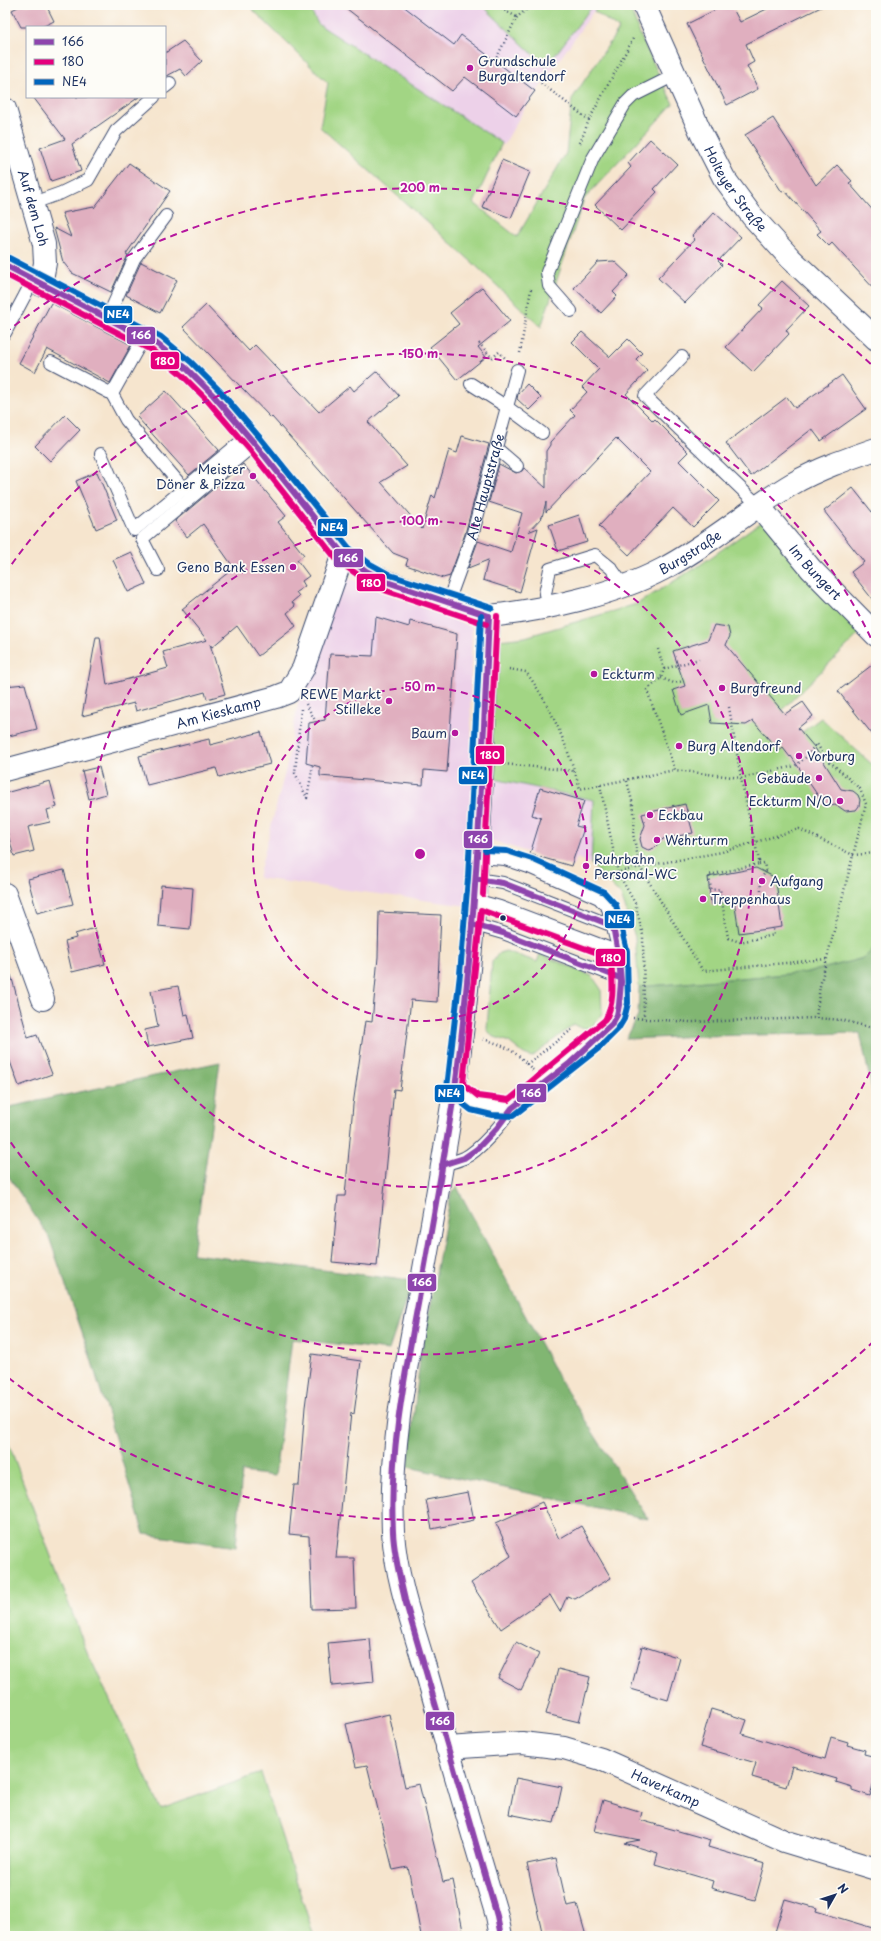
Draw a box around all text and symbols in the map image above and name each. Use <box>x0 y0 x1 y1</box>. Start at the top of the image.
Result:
legend <box>26 26 166 98</box>
text: 166 <box>62 32 84 50</box>
place label: Grundschule Burgaltendorf <box>478 51 566 85</box>
text: 180 <box>62 52 84 70</box>
marker: Grundschule Burgaltendorf <box>465 63 475 73</box>
text: NE4 <box>62 72 87 90</box>
street label: Holteyer Straße <box>700 142 772 236</box>
street label: Auf dem Loh <box>14 167 54 248</box>
text: 200 m <box>400 178 440 196</box>
line badge: NE4 <box>103 305 133 324</box>
text: NE4 <box>106 305 130 322</box>
line badge: 166 <box>126 326 156 345</box>
text: 166 <box>131 326 151 343</box>
text: 150 m <box>402 344 438 362</box>
line badge: 180 <box>150 351 180 370</box>
text: 180 <box>155 352 175 369</box>
street label: Alte Hauptstraße <box>461 431 508 542</box>
place label: Meister Döner & Pizza <box>156 459 246 493</box>
marker: Meister Döner & Pizza <box>248 471 258 481</box>
text: 100 m <box>401 511 439 529</box>
line badge: NE4 <box>317 518 348 537</box>
text: NE4 <box>320 518 344 535</box>
street label: Burgstraße <box>655 525 725 579</box>
street label: Im Bungert <box>785 540 846 604</box>
line badge: 166 <box>333 548 364 568</box>
text: 166 <box>338 549 358 566</box>
place label: Geno Bank Essen <box>177 557 285 576</box>
marker: Geno Bank Essen <box>288 562 298 572</box>
line badge: 180 <box>356 573 386 592</box>
text: 180 <box>361 574 381 591</box>
place label: Eckturm <box>602 664 655 683</box>
marker: Eckturm <box>589 669 599 679</box>
text: 50 m <box>404 677 436 695</box>
place label: Burgfreund <box>730 678 801 697</box>
marker: Burgfreund <box>717 683 727 693</box>
place label: REWE Markt Stilleke <box>300 684 381 718</box>
street label: Am Kieskamp <box>174 692 263 733</box>
marker: REWE Markt Stilleke <box>384 696 394 706</box>
place label: Baum <box>411 723 447 742</box>
marker: Baum <box>450 728 460 738</box>
place label: Burg Altendorf <box>687 736 781 755</box>
marker: Burg Altendorf <box>674 741 684 751</box>
line badge: 180 <box>475 745 505 765</box>
text: 180 <box>480 746 500 763</box>
place label: Vorburg <box>807 746 855 765</box>
marker: Vorburg <box>794 751 804 761</box>
line badge: NE4 <box>458 766 488 785</box>
text: NE4 <box>461 766 485 783</box>
place label: Gebäude <box>757 768 811 787</box>
marker: Gebäude <box>814 773 824 783</box>
place label: Eckturm N/O <box>749 791 832 810</box>
marker: Eckturm N/O <box>835 796 845 806</box>
place label: Eckbau <box>658 805 703 824</box>
marker: Eckbau <box>645 810 655 820</box>
line badge: 166 <box>463 830 493 849</box>
text: 166 <box>468 830 488 847</box>
place label: Wehrturm <box>665 830 728 849</box>
marker: Wehrturm <box>652 835 662 845</box>
centre of rings <box>413 847 427 861</box>
place label: Ruhrbahn Personal-WC <box>594 849 677 883</box>
marker: Ruhrbahn Personal-WC <box>581 861 591 871</box>
place label: Aufgang <box>770 871 824 890</box>
marker: Aufgang <box>757 876 767 886</box>
place label: Treppenhaus <box>711 889 791 908</box>
marker: Treppenhaus <box>698 894 708 904</box>
line badge: NE4 <box>604 910 635 929</box>
text: NE4 <box>607 910 631 927</box>
unlabelled marker <box>498 913 508 923</box>
line badge: 180 <box>595 948 626 967</box>
text: 180 <box>601 949 621 966</box>
line badge: 166 <box>516 1083 547 1103</box>
line badge: NE4 <box>434 1084 465 1103</box>
text: NE4 <box>437 1084 461 1101</box>
text: 166 <box>521 1084 541 1101</box>
line badge: 166 <box>407 1273 437 1292</box>
text: 166 <box>412 1273 432 1290</box>
line badge: 166 <box>425 1711 455 1731</box>
text: 166 <box>430 1712 450 1729</box>
street label: Haverkamp <box>628 1764 703 1811</box>
north arrow <box>815 1875 855 1915</box>
text: N <box>834 1880 853 1897</box>

